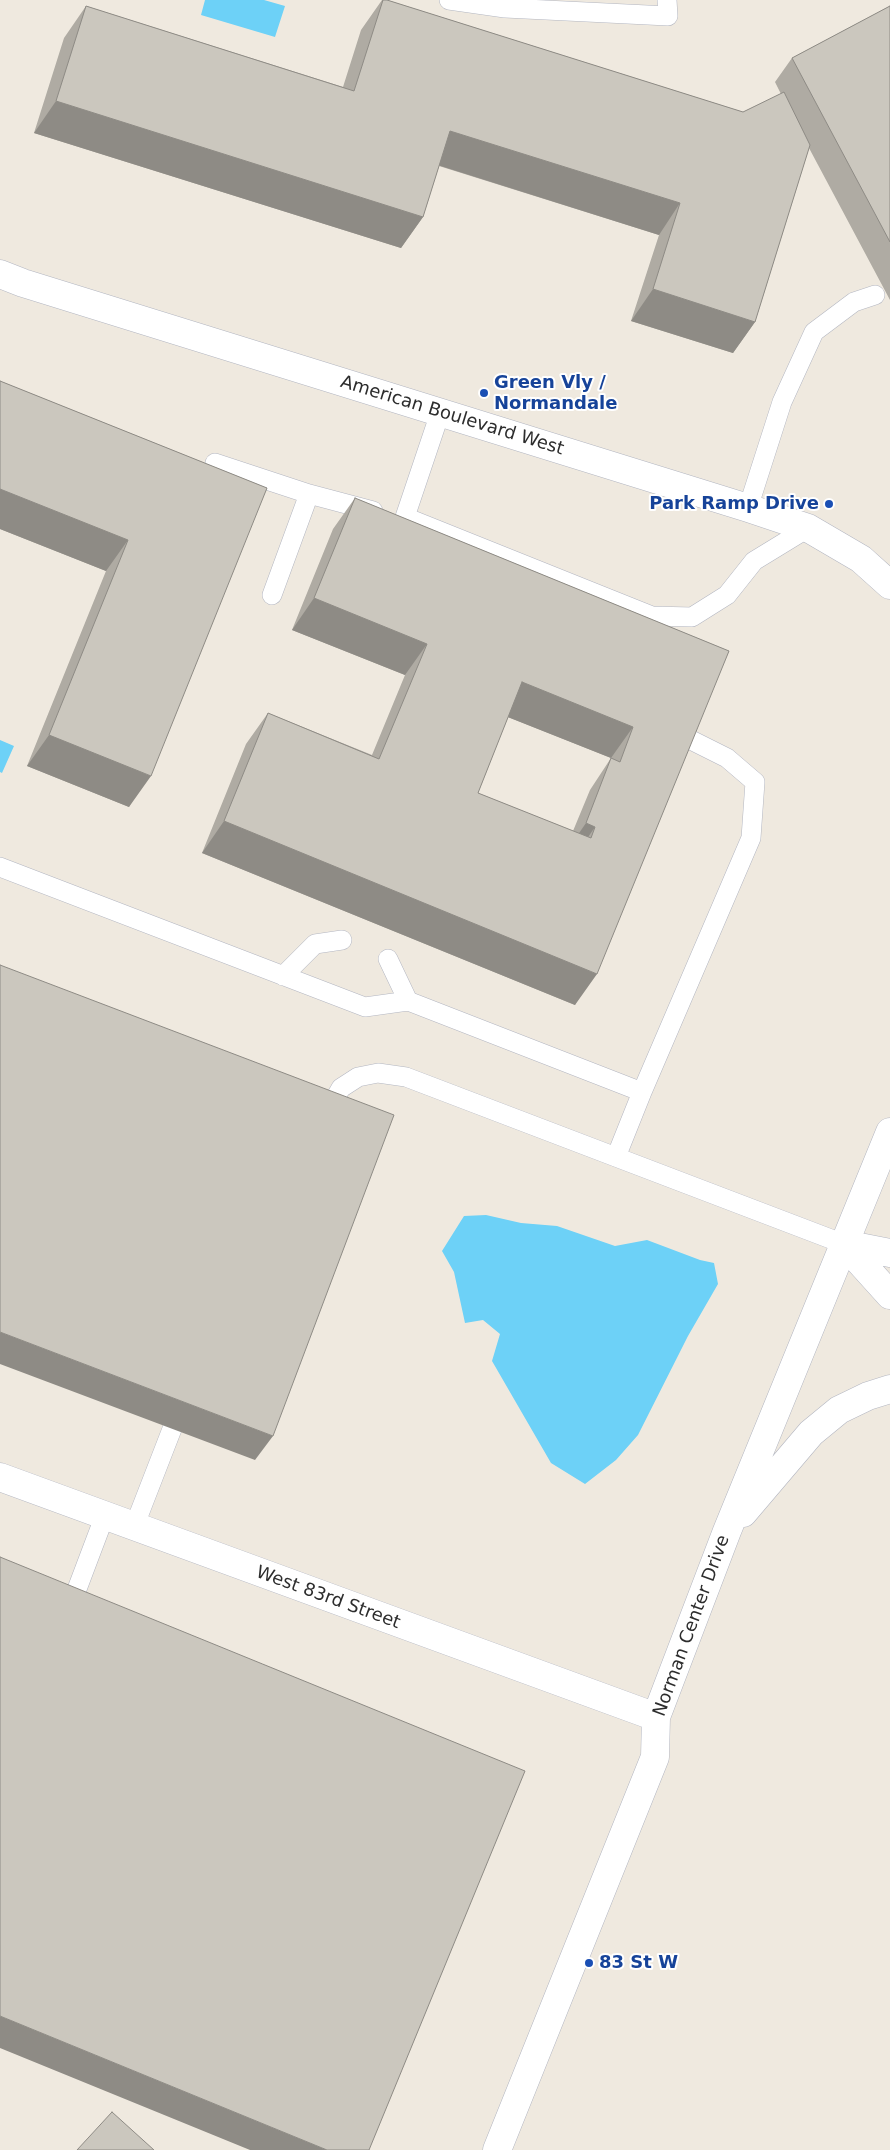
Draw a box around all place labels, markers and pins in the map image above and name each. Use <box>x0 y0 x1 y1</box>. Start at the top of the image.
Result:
place label: Green Vly / Normandale <box>494 372 617 414</box>
marker: Green Vly / Normandale <box>478 387 490 399</box>
place label: Park Ramp Drive <box>649 493 819 515</box>
marker: Park Ramp Drive <box>823 498 835 510</box>
place label: 83 St W <box>599 1952 678 1974</box>
marker: 83 St W <box>583 1957 595 1969</box>

